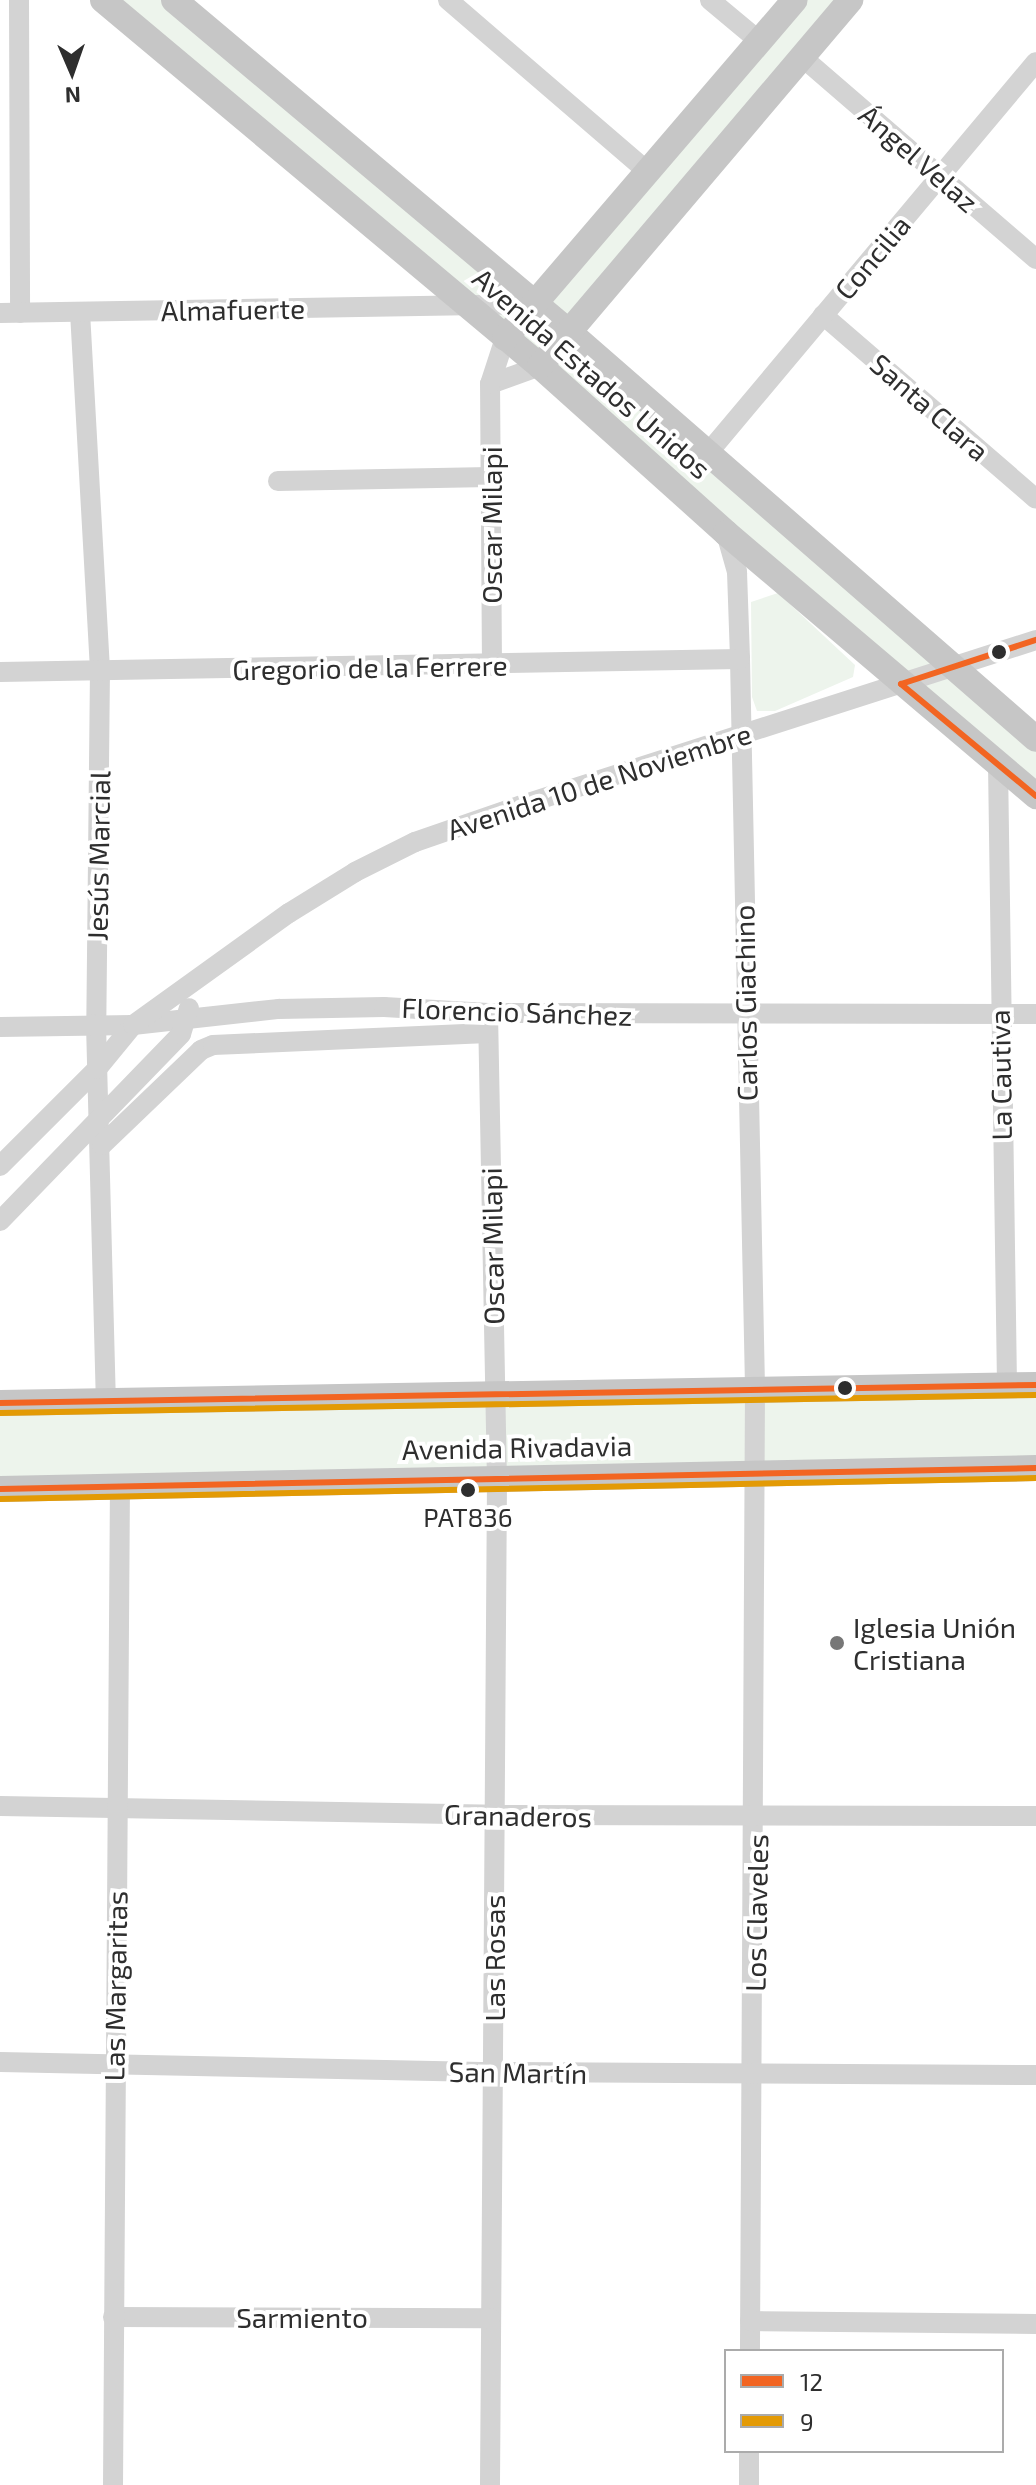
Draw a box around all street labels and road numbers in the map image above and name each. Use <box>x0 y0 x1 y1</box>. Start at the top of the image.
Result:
street label: Ángel Velaz <box>852 97 986 219</box>
street label: Concilia <box>827 208 917 306</box>
street label: Avenida Estados Unidos <box>466 261 718 485</box>
street label: Almafuerte <box>161 291 305 327</box>
street label: Santa Clara <box>864 346 996 468</box>
street label: Oscar Milapi <box>474 446 508 604</box>
street label: Gregorio de la Ferrere <box>232 648 508 686</box>
street label: Avenida 10 de Noviembre <box>443 716 755 846</box>
street label: Jesús Marcial <box>80 771 116 941</box>
street label: Carlos Giachino <box>726 905 764 1101</box>
street label: Florencio Sánchez <box>401 990 633 1032</box>
street label: La Cautiva <box>982 1009 1018 1141</box>
street label: Oscar Milapi <box>474 1167 510 1325</box>
street label: Avenida Rivadavia <box>402 1428 632 1466</box>
street label: Granaderos <box>444 1797 592 1833</box>
street label: Los Claveles <box>738 1834 774 1992</box>
street label: Las Margaritas <box>97 1890 133 2082</box>
street label: Las Rosas <box>477 1894 511 2022</box>
street label: San Martín <box>448 2054 588 2090</box>
street label: Sarmiento <box>236 2300 368 2334</box>

